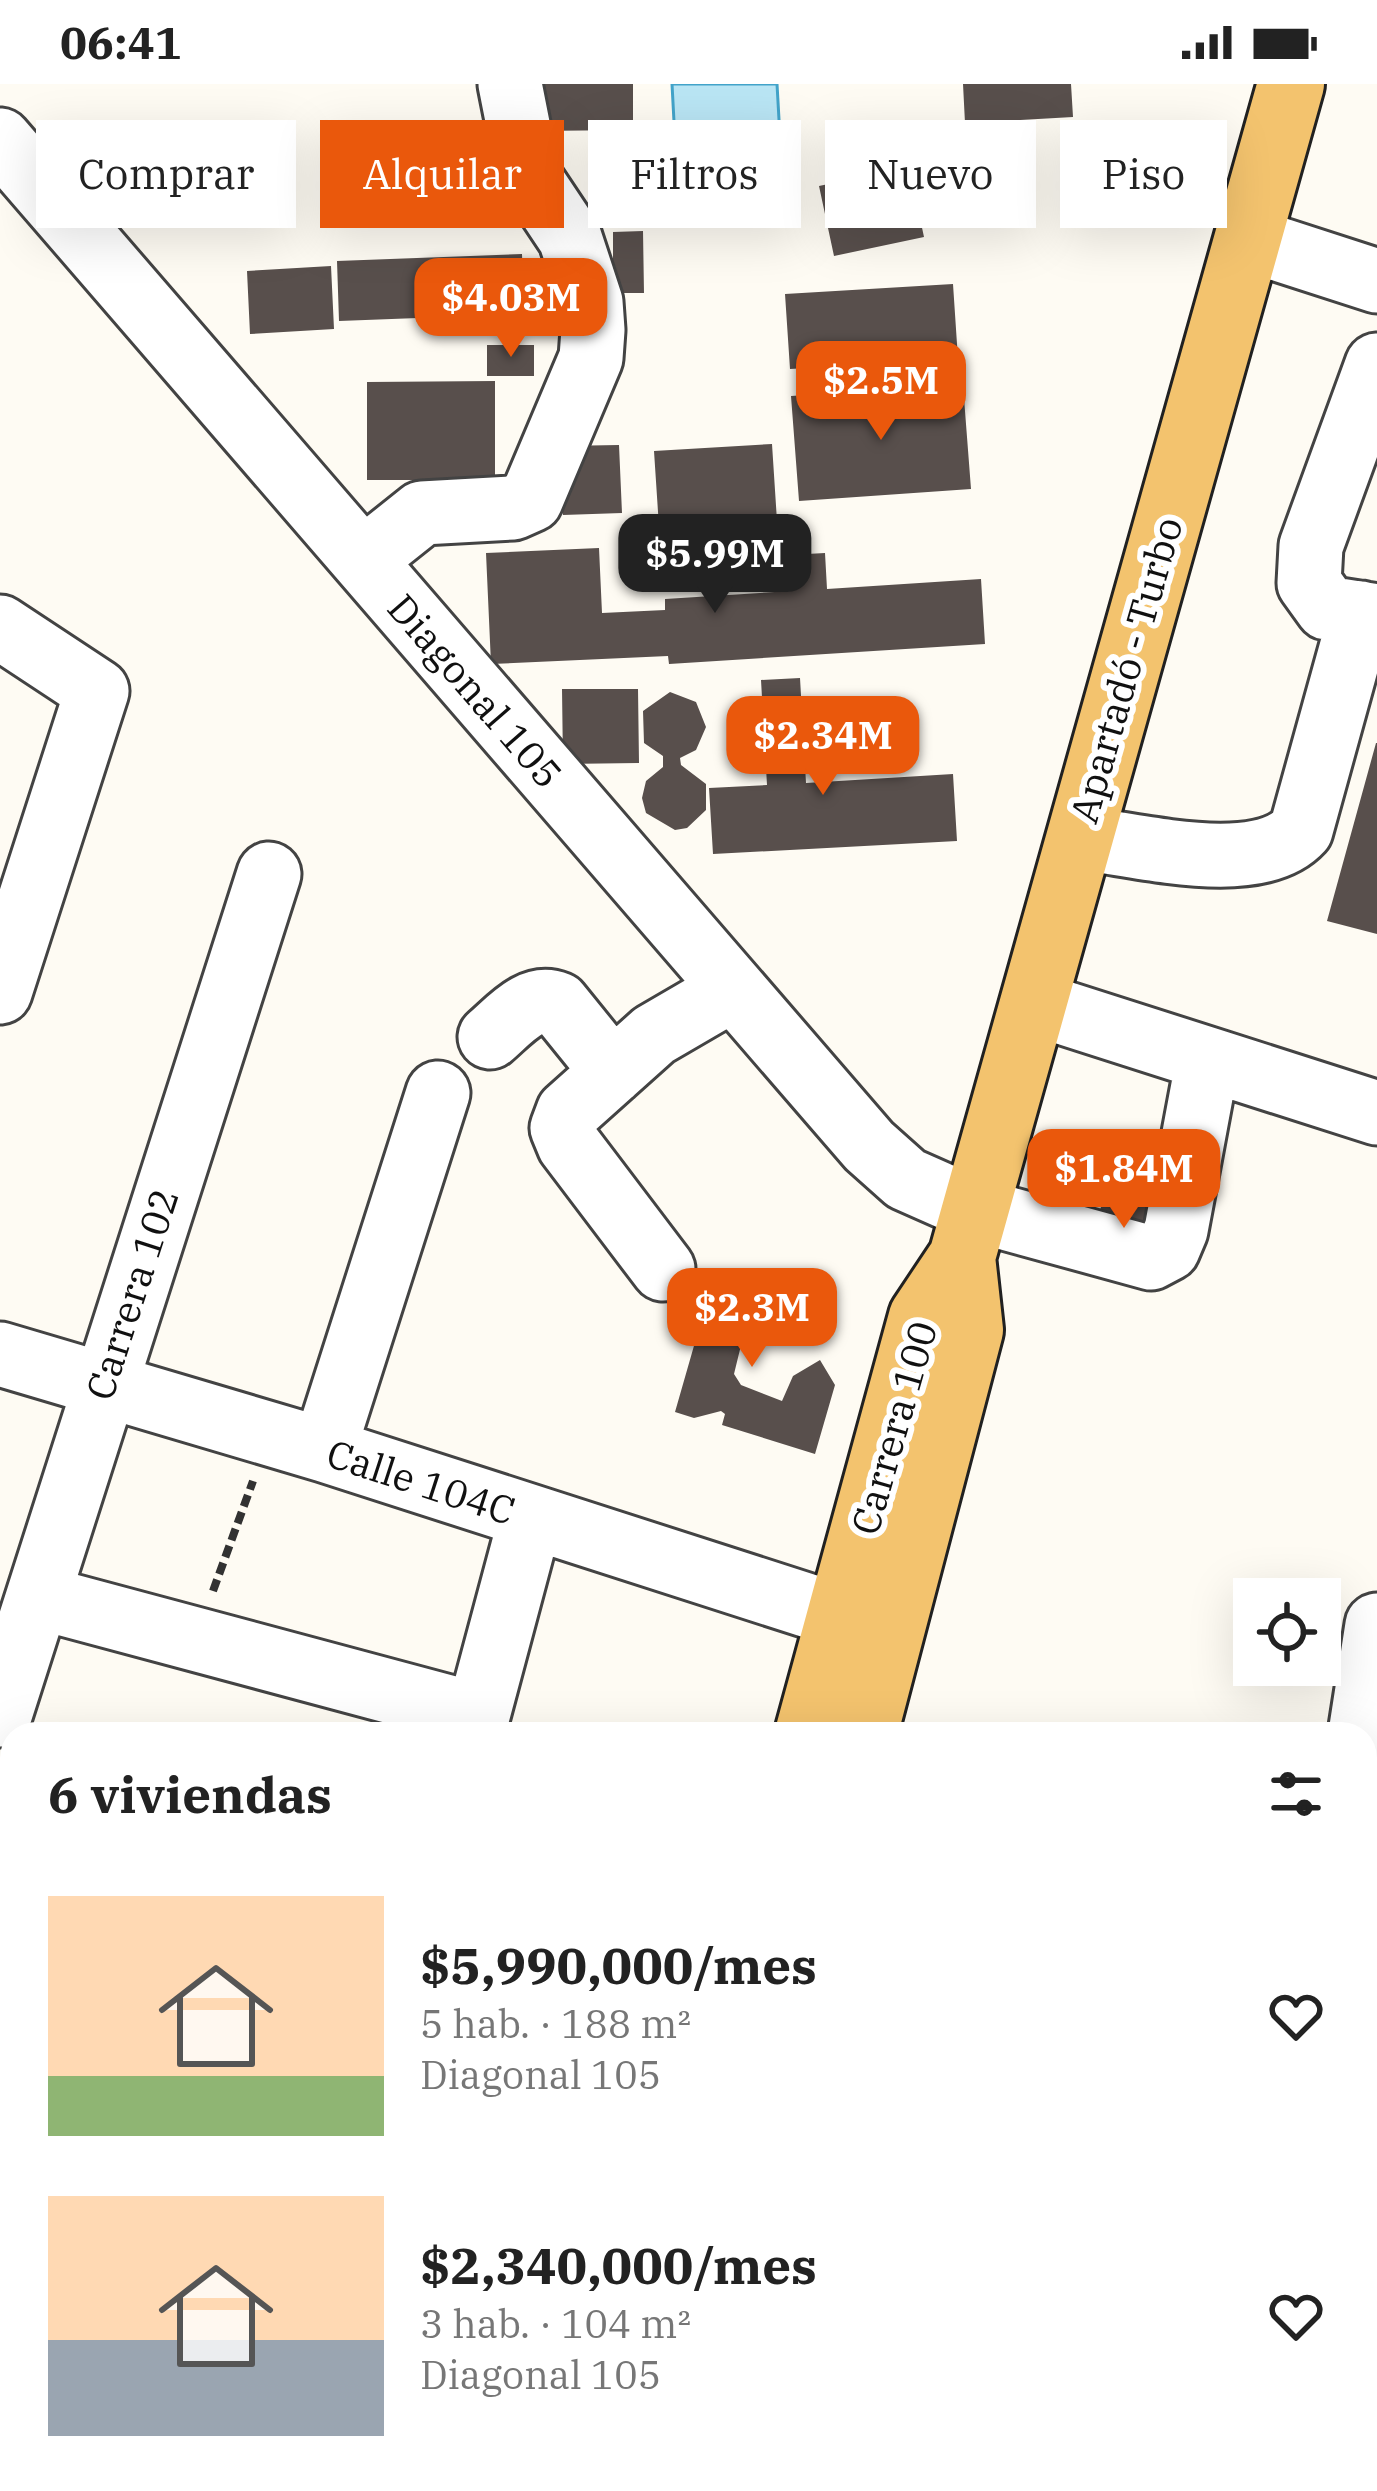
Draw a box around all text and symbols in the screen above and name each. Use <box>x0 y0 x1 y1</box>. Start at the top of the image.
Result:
text: 06:41 <box>60 13 182 71</box>
chip: Comprar <box>36 120 296 228</box>
chip: Alquilar <box>320 120 564 228</box>
chip: Filtros <box>588 120 801 228</box>
chip: Nuevo <box>825 120 1036 228</box>
chip: Piso <box>1060 120 1227 228</box>
pin: $4.03M <box>413 258 609 360</box>
text: $4.03M <box>441 271 581 322</box>
pin: $2.5M <box>797 341 965 443</box>
text: $2.5M <box>823 354 939 405</box>
street label: Apartadó - Turbo <box>1058 511 1194 829</box>
pin: $5.99M <box>617 514 813 616</box>
text: $5.99M <box>645 527 785 578</box>
street label: Diagonal 105 <box>377 583 574 798</box>
pin: $2.34M <box>725 696 921 798</box>
text: $2.34M <box>753 709 893 760</box>
pin: $1.84M <box>1026 1129 1222 1231</box>
text: $1.84M <box>1054 1142 1194 1193</box>
street label: Carrera 102 <box>73 1182 190 1406</box>
pin: $2.3M <box>668 1268 836 1370</box>
text: $2.3M <box>694 1281 810 1332</box>
street label: Carrera 100 <box>839 1315 948 1540</box>
street label: Calle 104C <box>321 1427 522 1536</box>
map controls <box>1233 1578 1341 1686</box>
button: locate <box>1233 1578 1341 1686</box>
text: 6 viviendas <box>48 1761 332 1827</box>
icon: filters <box>1263 1761 1329 1827</box>
text: $5,990,000/mes <box>420 1932 817 1998</box>
icon: home <box>144 1944 288 2088</box>
icon: heart <box>1263 1983 1329 2049</box>
text: 5 hab. · 188 m² <box>420 1998 691 2049</box>
text: Diagonal 105 <box>420 2049 661 2100</box>
text: $2,340,000/mes <box>420 2232 817 2298</box>
icon: home <box>144 2244 288 2388</box>
icon: heart <box>1263 2283 1329 2349</box>
text: 3 hab. · 104 m² <box>420 2298 691 2349</box>
text: Diagonal 105 <box>420 2349 661 2400</box>

